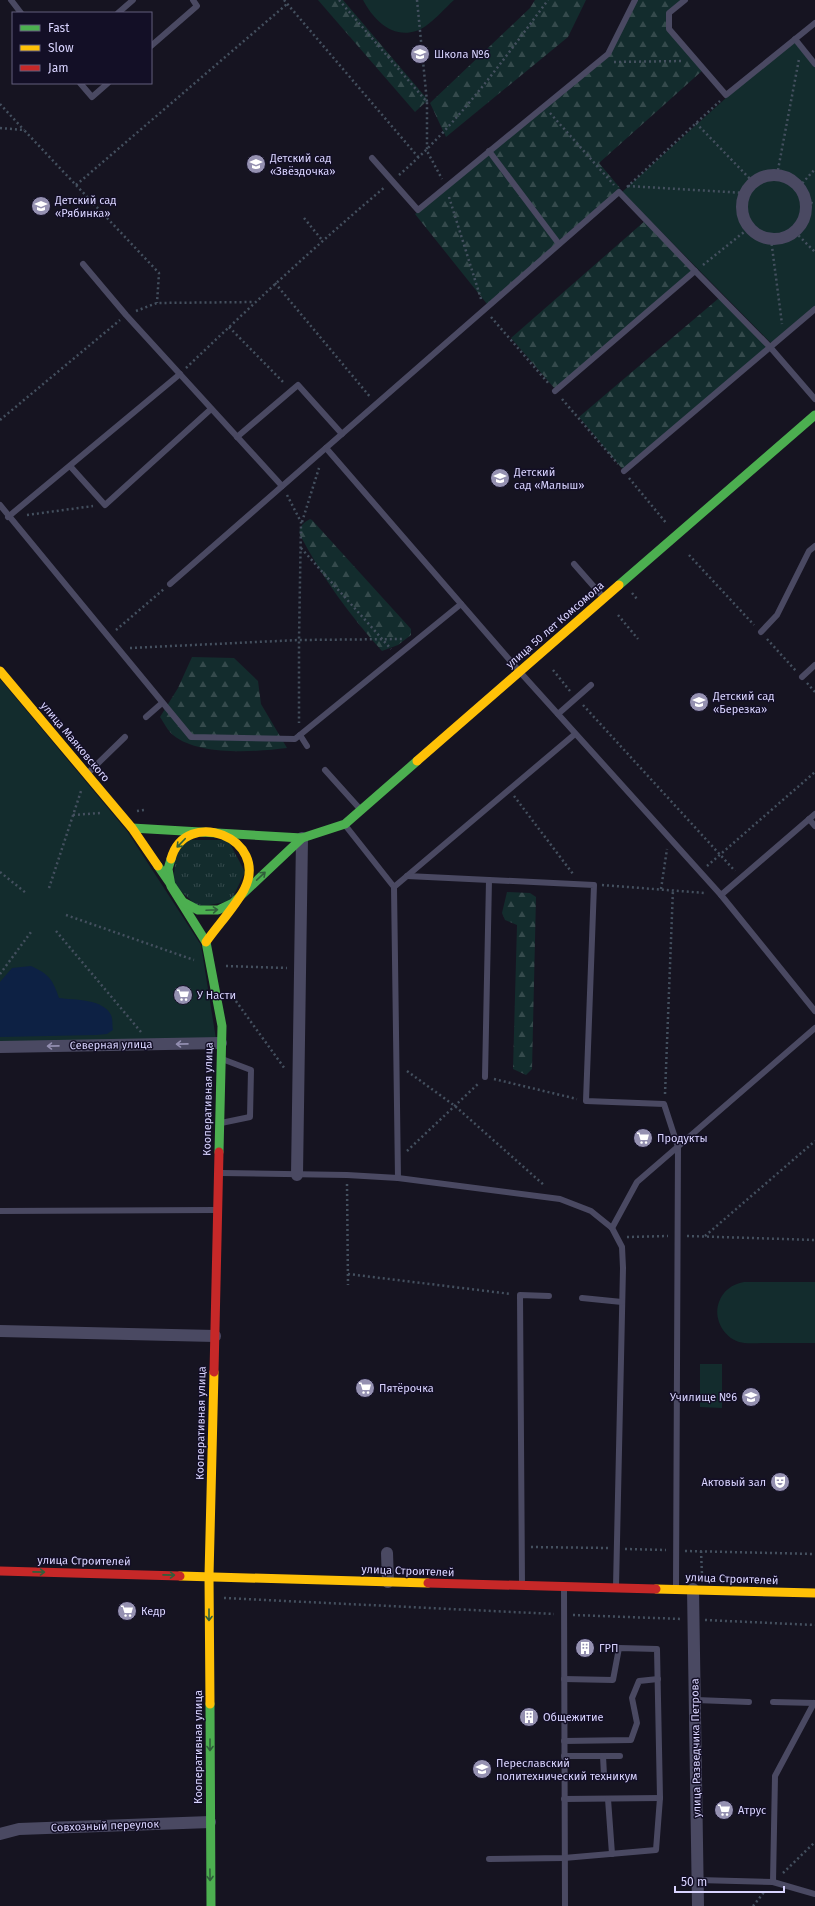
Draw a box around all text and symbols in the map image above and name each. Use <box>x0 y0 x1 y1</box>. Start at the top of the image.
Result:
legend <box>12 12 152 84</box>
text: Fast <box>48 21 70 35</box>
text: Slow <box>48 41 74 55</box>
school or university icon: Школа №6 <box>409 43 431 65</box>
place label: Школа №6 <box>434 48 490 61</box>
text: Jam <box>48 61 68 75</box>
place label: Детский сад «Звёздочка» <box>269 152 335 178</box>
school or university icon: Детский сад «Звёздочка» <box>245 153 267 175</box>
place label: Детский сад «Рябинка» <box>54 194 116 220</box>
school or university icon: Детский сад «Рябинка» <box>30 195 52 217</box>
place label: Детский сад «Малыш» <box>513 466 584 492</box>
school or university icon: Детский сад «Малыш» <box>489 467 511 489</box>
street label: улица 50 лет Комсомола <box>503 579 607 671</box>
place label: Детский сад «Березка» <box>712 690 774 716</box>
school or university icon: Детский сад «Березка» <box>688 691 710 713</box>
street label: улица Маяковского <box>38 699 112 785</box>
one-way arrow <box>176 838 186 848</box>
one-way arrow <box>256 872 266 881</box>
one-way arrow <box>205 906 218 914</box>
supermarket icon: У Насти <box>172 984 194 1006</box>
place label: У Насти <box>197 989 236 1002</box>
street label: Северная улица <box>70 1038 152 1052</box>
one-way arrow <box>176 1040 189 1048</box>
one-way arrow <box>47 1042 60 1050</box>
street label: Кооперативная улица <box>201 1042 215 1156</box>
supermarket icon: Продукты <box>632 1127 654 1149</box>
place label: Продукты <box>657 1132 708 1145</box>
street label: Кооперативная улица <box>194 1366 208 1480</box>
supermarket icon: Пятёрочка <box>354 1377 376 1399</box>
place label: Пятёрочка <box>379 1382 434 1395</box>
school or university icon: Училище №6 <box>740 1386 762 1408</box>
place label: Училище №6 <box>670 1391 737 1404</box>
theatre icon: Актовый зал <box>769 1471 791 1493</box>
place label: Актовый зал <box>701 1476 766 1489</box>
street label: улица Строителей <box>37 1554 131 1568</box>
street label: улица Строителей <box>361 1563 455 1579</box>
one-way arrow <box>32 1569 45 1576</box>
one-way arrow <box>162 1571 175 1579</box>
street label: улица Строителей <box>685 1571 779 1587</box>
supermarket icon: Кедр <box>116 1600 138 1622</box>
place label: Кедр <box>141 1605 166 1618</box>
one-way arrow <box>205 1608 213 1621</box>
building icon: ГРП <box>574 1637 596 1659</box>
place label: ГРП <box>599 1642 618 1655</box>
street label: улица Разведчика Петрова <box>688 1678 704 1818</box>
street label: Кооперативная улица <box>192 1690 205 1804</box>
building icon: Общежитие <box>518 1706 540 1728</box>
place label: Общежитие <box>543 1711 604 1724</box>
one-way arrow <box>206 1738 214 1751</box>
place label: Переславский политехнический техникум <box>496 1757 637 1783</box>
school or university icon: Переславский политехнический техникум <box>471 1758 493 1780</box>
supermarket icon: Атрус <box>713 1799 735 1821</box>
place label: Атрус <box>738 1804 766 1817</box>
street label: Совхозный переулок <box>51 1818 160 1834</box>
one-way arrow <box>206 1868 214 1881</box>
scale bar <box>675 1868 784 1894</box>
text: 50 m <box>681 1875 707 1889</box>

